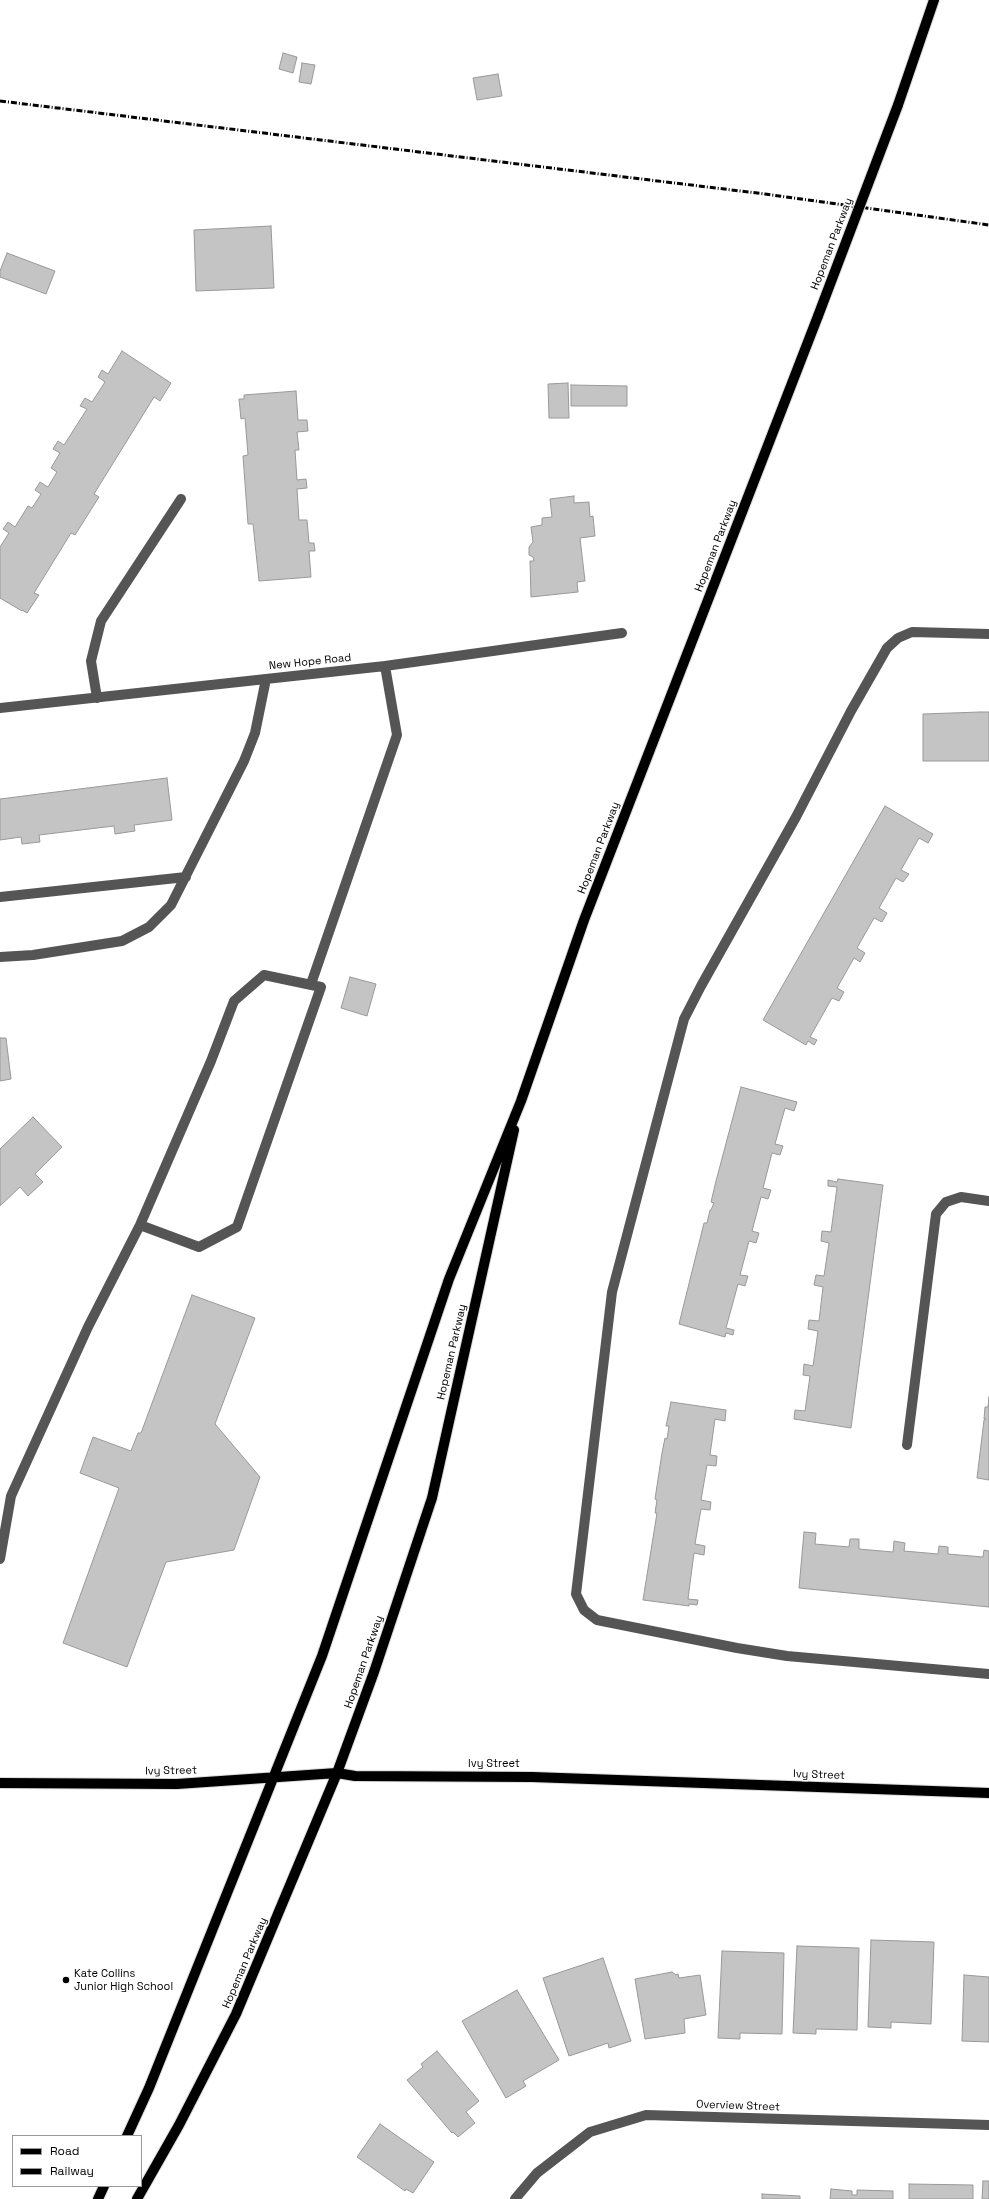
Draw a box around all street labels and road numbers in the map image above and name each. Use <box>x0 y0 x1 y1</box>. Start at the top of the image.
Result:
street label: Hopeman Parkway <box>808 196 856 292</box>
street label: Hopeman Parkway <box>692 498 740 594</box>
street label: New Hope Road <box>268 651 352 673</box>
street label: Hopeman Parkway <box>575 800 623 896</box>
street label: Hopeman Parkway <box>435 1303 469 1401</box>
street label: Hopeman Parkway <box>342 1614 386 1710</box>
street label: Ivy Street <box>468 1757 520 1771</box>
street label: Ivy Street <box>145 1764 197 1778</box>
street label: Ivy Street <box>793 1768 845 1782</box>
street label: Hopeman Parkway <box>220 1916 270 2010</box>
street label: Overview Street <box>696 2098 780 2114</box>

